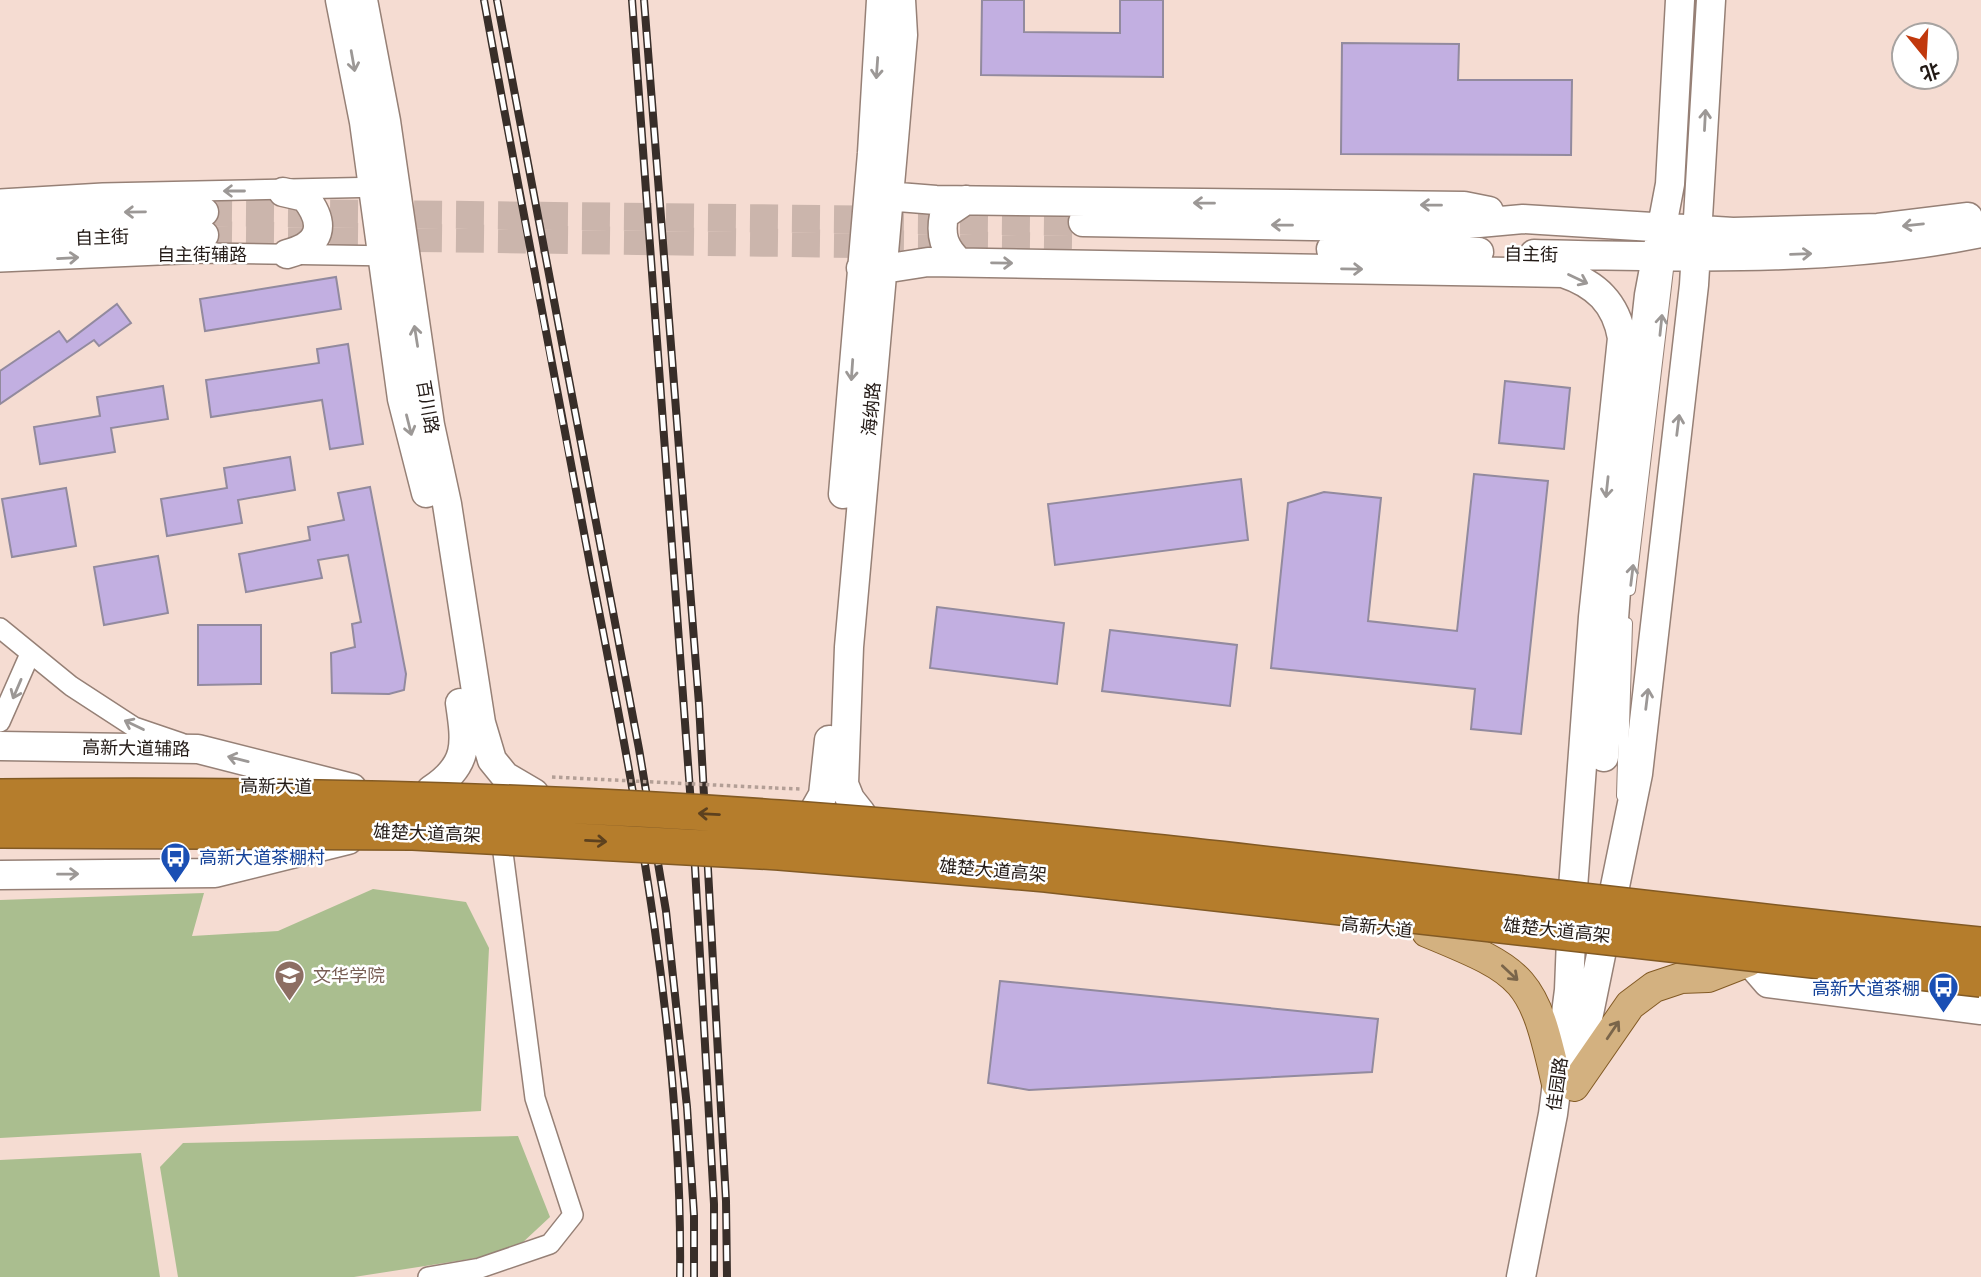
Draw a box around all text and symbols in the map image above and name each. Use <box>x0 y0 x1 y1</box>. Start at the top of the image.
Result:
north arrow <box>1890 21 1960 91</box>
one-way arrow <box>346 49 360 72</box>
one-way arrow <box>871 56 884 79</box>
text: 北 <box>1918 58 1943 86</box>
one-way arrow <box>1698 109 1711 132</box>
one-way arrow <box>223 184 246 198</box>
one-way arrow <box>1193 196 1216 209</box>
one-way arrow <box>1420 198 1443 212</box>
one-way arrow <box>124 206 147 219</box>
one-way arrow <box>1903 218 1925 231</box>
one-way arrow <box>1271 219 1294 232</box>
street label: 自主街 <box>75 226 129 248</box>
street label: 自主街 <box>1504 243 1558 265</box>
street label: 自主街辅路 <box>157 244 247 265</box>
one-way arrow <box>1789 247 1812 260</box>
one-way arrow <box>56 251 79 264</box>
one-way arrow <box>990 256 1013 270</box>
one-way arrow <box>1340 262 1363 276</box>
one-way arrow <box>1567 273 1588 286</box>
one-way arrow <box>1655 314 1668 337</box>
one-way arrow <box>409 325 422 348</box>
one-way arrow <box>846 359 859 382</box>
street label: 百川路 <box>413 379 443 435</box>
street label: 海纳路 <box>858 381 884 437</box>
one-way arrow <box>403 413 416 436</box>
one-way arrow <box>1672 414 1685 436</box>
one-way arrow <box>1600 475 1613 497</box>
one-way arrow <box>1625 564 1638 587</box>
one-way arrow <box>9 678 22 699</box>
one-way arrow <box>1640 689 1653 711</box>
one-way arrow <box>124 718 145 732</box>
street label: 高新大道辅路 <box>82 737 190 759</box>
one-way arrow <box>227 752 250 765</box>
street label: 高新大道 <box>240 775 312 797</box>
one-way arrow <box>699 807 721 820</box>
street label: 雄楚大道高架 <box>373 821 481 845</box>
one-way arrow <box>584 835 607 848</box>
bus stop icon: 高新大道茶棚村 <box>159 840 193 884</box>
place label: 高新大道茶棚村 <box>199 847 325 868</box>
street label: 雄楚大道高架 <box>938 855 1048 885</box>
one-way arrow <box>56 867 79 881</box>
street label: 高新大道 <box>1340 913 1414 941</box>
street label: 雄楚大道高架 <box>1502 914 1612 946</box>
school or university icon: 文华学院 <box>273 958 307 1002</box>
one-way arrow <box>1501 964 1518 981</box>
place label: 文华学院 <box>313 965 385 986</box>
bus stop icon: 高新大道茶棚 <box>1926 971 1960 1015</box>
place label: 高新大道茶棚 <box>1812 978 1920 999</box>
one-way arrow <box>1606 1021 1620 1040</box>
street label: 佳园路 <box>1543 1056 1571 1112</box>

